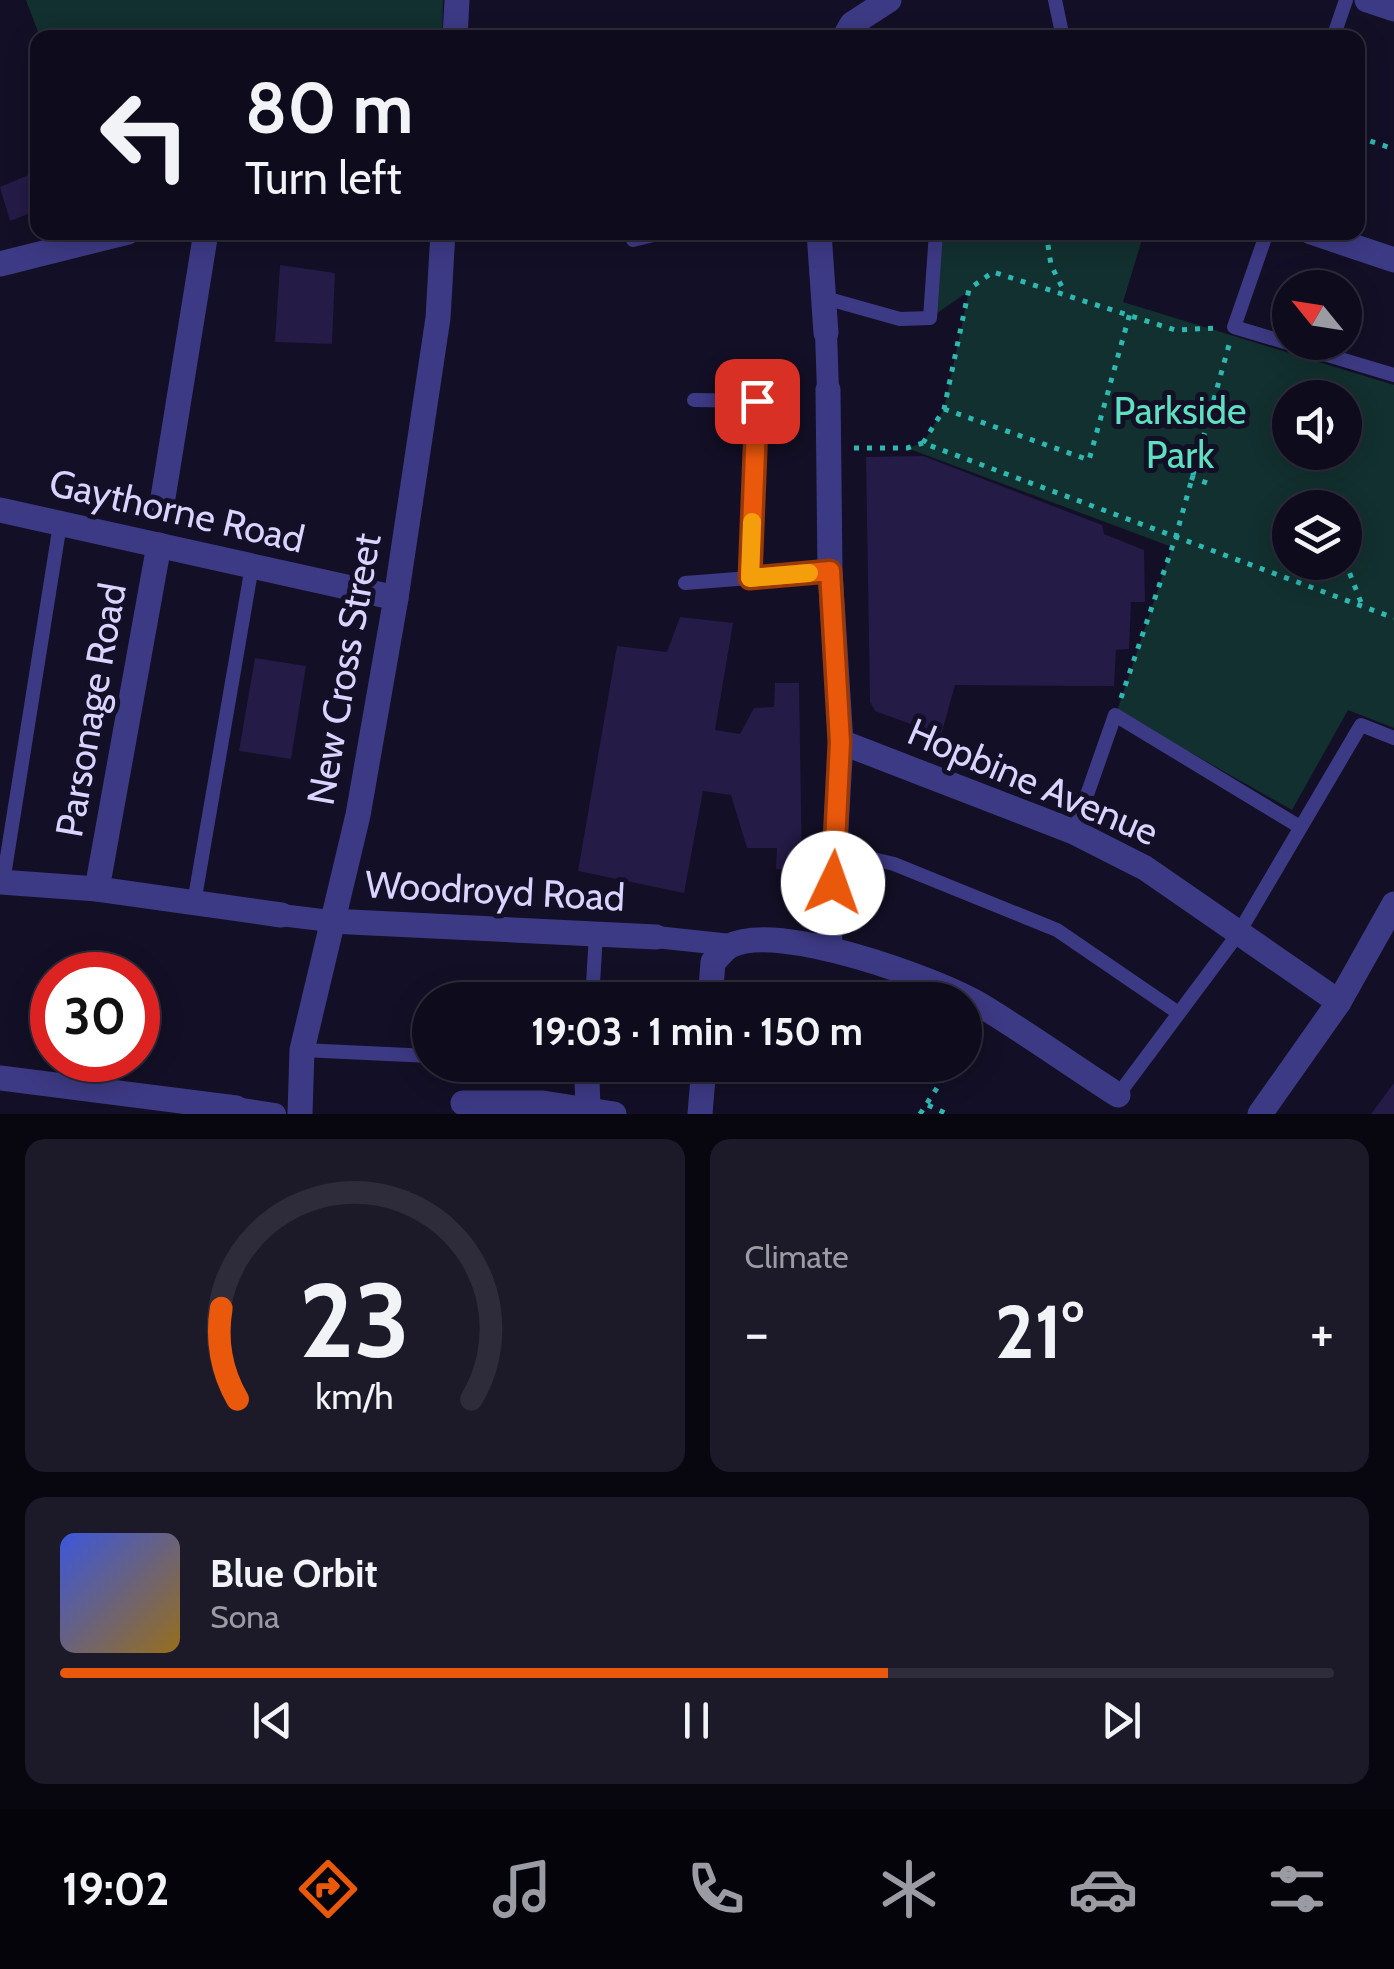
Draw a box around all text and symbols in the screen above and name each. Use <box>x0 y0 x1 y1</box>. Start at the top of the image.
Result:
text: 80 m <box>245 65 413 151</box>
icon: left <box>80 70 210 200</box>
text: Turn left <box>245 151 402 205</box>
north arrow <box>1272 270 1362 360</box>
map controls <box>1272 270 1362 580</box>
pin <box>715 359 800 444</box>
icon: arrive <box>730 374 785 429</box>
button: sound <box>1272 380 1362 470</box>
park label: Parkside Park <box>1114 387 1246 478</box>
street label: Gaythorne Road <box>45 458 309 563</box>
button: layers <box>1272 490 1362 580</box>
street label: New Cross Street <box>296 529 391 808</box>
street label: Parsonage Road <box>45 579 136 841</box>
street label: Hopbine Avenue <box>901 708 1165 855</box>
position arrow <box>781 831 885 935</box>
street label: Woodroyd Road <box>364 860 626 921</box>
speed limit sign: 30 <box>30 952 160 1082</box>
text: 19:03 · 1 min · 150 m <box>531 1008 863 1055</box>
text: Climate <box>745 1237 849 1276</box>
text: 23 <box>299 1257 410 1383</box>
text: 21° <box>995 1286 1084 1377</box>
text: − <box>745 1299 769 1366</box>
text: + <box>1310 1299 1334 1366</box>
text: km/h <box>316 1375 394 1418</box>
text: Blue Orbit <box>210 1550 378 1597</box>
text: Sona <box>210 1597 280 1636</box>
icon: previous <box>245 1693 300 1748</box>
icon: pause <box>669 1693 724 1748</box>
icon: next <box>1094 1693 1149 1748</box>
icon: directions <box>293 1854 363 1924</box>
icon: music <box>487 1854 557 1924</box>
icon: phone <box>681 1854 751 1924</box>
icon: climate <box>874 1854 944 1924</box>
icon: car <box>1068 1854 1138 1924</box>
icon: filters <box>1262 1854 1332 1924</box>
text: 19:02 <box>62 1862 169 1916</box>

